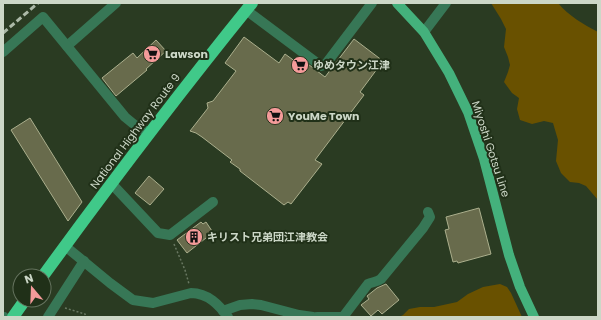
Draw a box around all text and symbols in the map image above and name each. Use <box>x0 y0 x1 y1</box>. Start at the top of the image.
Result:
supermarket icon: Lawson <box>142 44 162 64</box>
place label: Lawson <box>165 46 208 62</box>
supermarket icon: ゆめタウン江津 <box>290 55 310 75</box>
place label: ゆめタウン江津 <box>313 57 390 73</box>
street label: National Highway Route 9 <box>86 70 184 192</box>
street label: Miyoshi Gotsu Line <box>468 99 514 199</box>
supermarket icon: YouMe Town <box>265 106 285 126</box>
place label: YouMe Town <box>288 108 359 124</box>
building icon: キリスト兄弟団江津教会 <box>184 227 204 247</box>
place label: キリスト兄弟団江津教会 <box>207 229 328 245</box>
north arrow <box>12 268 52 308</box>
text: N <box>22 270 35 287</box>

